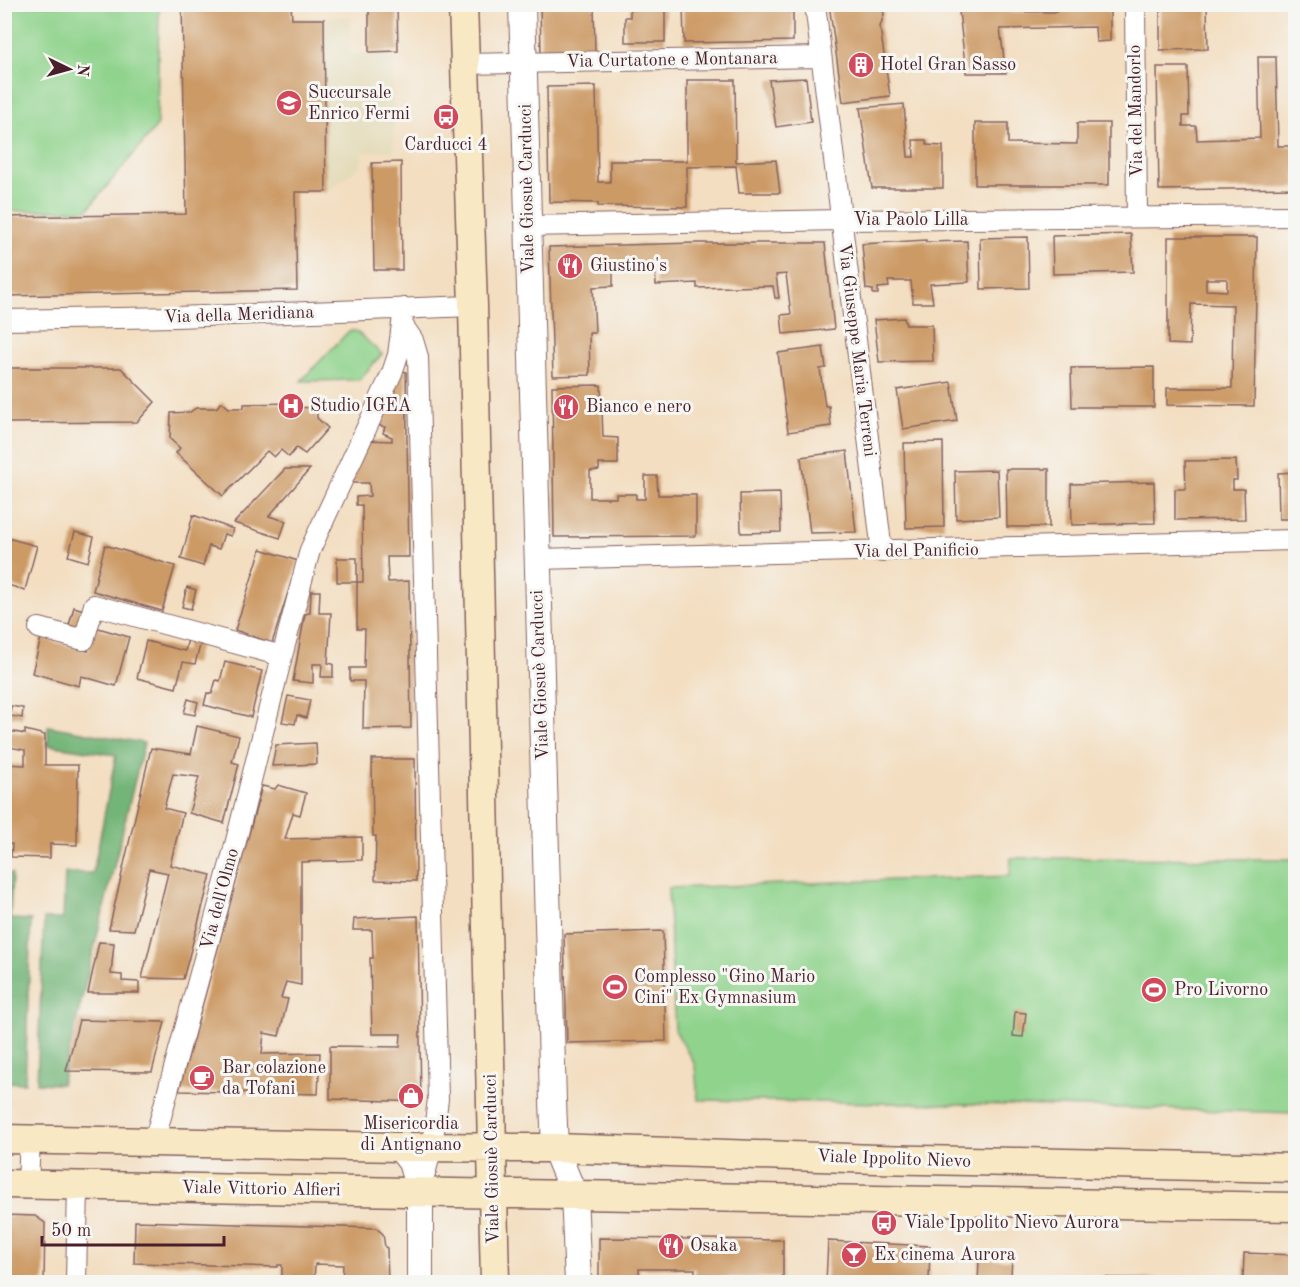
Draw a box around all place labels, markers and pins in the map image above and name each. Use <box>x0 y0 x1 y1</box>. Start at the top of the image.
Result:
building icon: Hotel Gran Sasso <box>846 50 876 80</box>
place label: Hotel Gran Sasso <box>880 56 1016 74</box>
place label: Succursale Enrico Fermi <box>308 84 410 123</box>
school or university icon: Succursale Enrico Fermi <box>274 88 304 118</box>
bus stop icon: Carducci 4 <box>431 102 461 132</box>
place label: Carducci 4 <box>404 136 488 154</box>
restaurant icon: Giustino's <box>555 251 585 281</box>
place label: Giustino's <box>590 257 667 275</box>
hospital icon: Studio IGEA <box>276 391 306 421</box>
restaurant icon: Bianco e nero <box>551 392 581 422</box>
place label: Studio IGEA <box>310 397 412 415</box>
place label: Bianco e nero <box>586 398 691 416</box>
place label: Complesso "Gino Mario Cini" Ex Gymnasium <box>634 968 815 1007</box>
sports icon: Complesso "Gino Mario Cini" Ex Gymnasium <box>600 972 630 1002</box>
sports icon: Pro Livorno <box>1139 975 1169 1005</box>
place label: Pro Livorno <box>1174 981 1268 999</box>
place label: Bar colazione da Tofani <box>222 1059 326 1098</box>
cafe icon: Bar colazione da Tofani <box>187 1063 217 1093</box>
shop icon: Misericordia di Antignano <box>396 1081 426 1111</box>
place label: Misericordia di Antignano <box>361 1115 462 1154</box>
bus stop icon: Viale Ippolito Nievo Aurora <box>869 1208 899 1238</box>
place label: Viale Ippolito Nievo Aurora <box>904 1214 1119 1232</box>
restaurant icon: Osaka <box>656 1231 686 1261</box>
place label: Osaka <box>690 1237 738 1255</box>
bar icon: Ex cinema Aurora <box>839 1240 869 1270</box>
place label: Ex cinema Aurora <box>874 1246 1016 1264</box>

